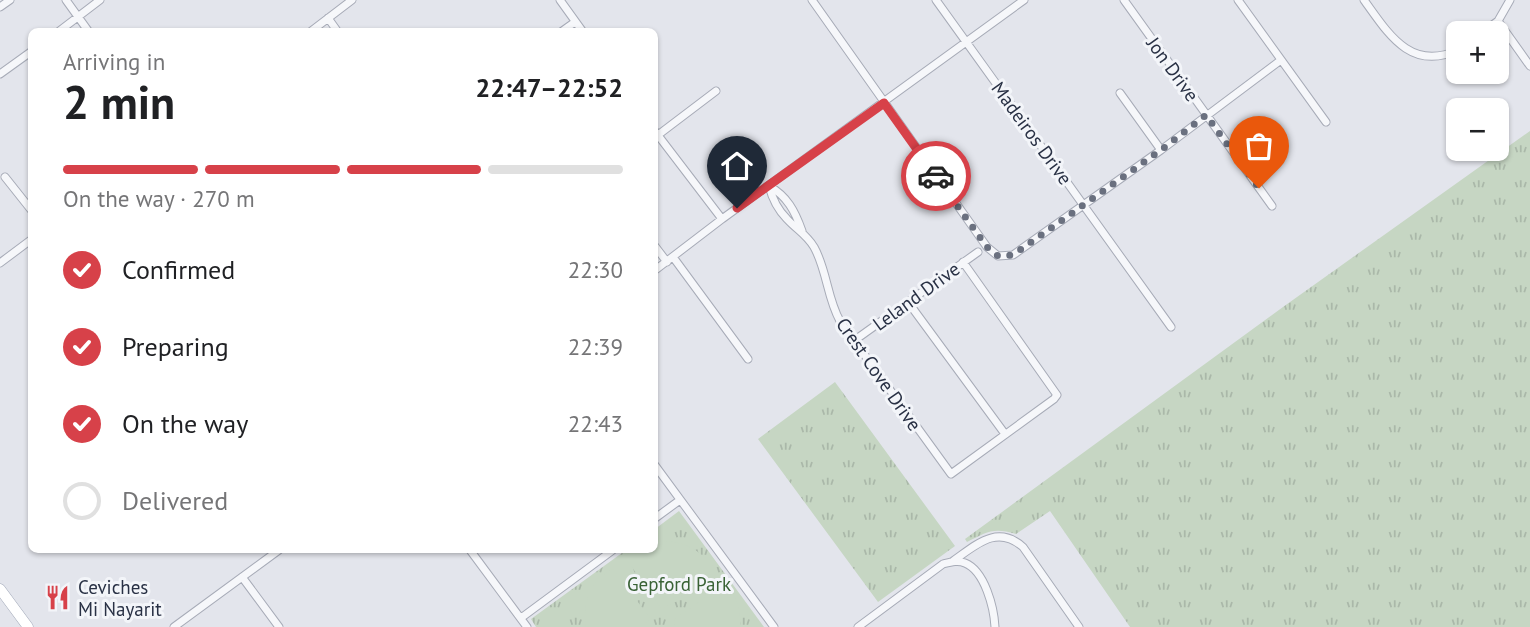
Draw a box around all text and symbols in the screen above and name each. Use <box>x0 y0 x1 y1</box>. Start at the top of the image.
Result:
map controls <box>1446 21 1509 161</box>
button: + <box>1446 21 1509 84</box>
street label: Jon Drive <box>1141 31 1204 106</box>
text: Arriving in <box>63 47 165 76</box>
text: 22:47–22:52 <box>476 71 623 104</box>
text: 2 min <box>63 72 175 132</box>
street label: Madeiros Drive <box>987 77 1077 189</box>
button: − <box>1446 98 1509 161</box>
pin <box>1229 116 1289 188</box>
icon: bag <box>1240 127 1278 165</box>
pin <box>707 136 767 208</box>
courier <box>901 141 971 211</box>
icon: home <box>718 147 756 185</box>
icon: car <box>917 157 955 195</box>
text: On the way · 270 m <box>63 184 255 213</box>
icon: check <box>63 251 101 289</box>
text: Confirmed <box>122 253 235 286</box>
text: 22:30 <box>568 255 623 284</box>
street label: Leland Drive <box>868 256 964 336</box>
street label: Crest Cove Drive <box>831 313 927 435</box>
icon: check <box>63 328 101 366</box>
text: Preparing <box>122 330 229 363</box>
text: 22:39 <box>568 332 623 361</box>
icon: check <box>63 405 101 443</box>
text: On the way <box>122 407 248 440</box>
text: 22:43 <box>568 409 623 438</box>
text: Delivered <box>122 484 228 517</box>
park label: Gepford Park <box>627 572 731 596</box>
place label: Ceviches Mi Nayarit <box>78 575 162 621</box>
restaurant icon: Ceviches Mi Nayarit <box>44 584 72 612</box>

